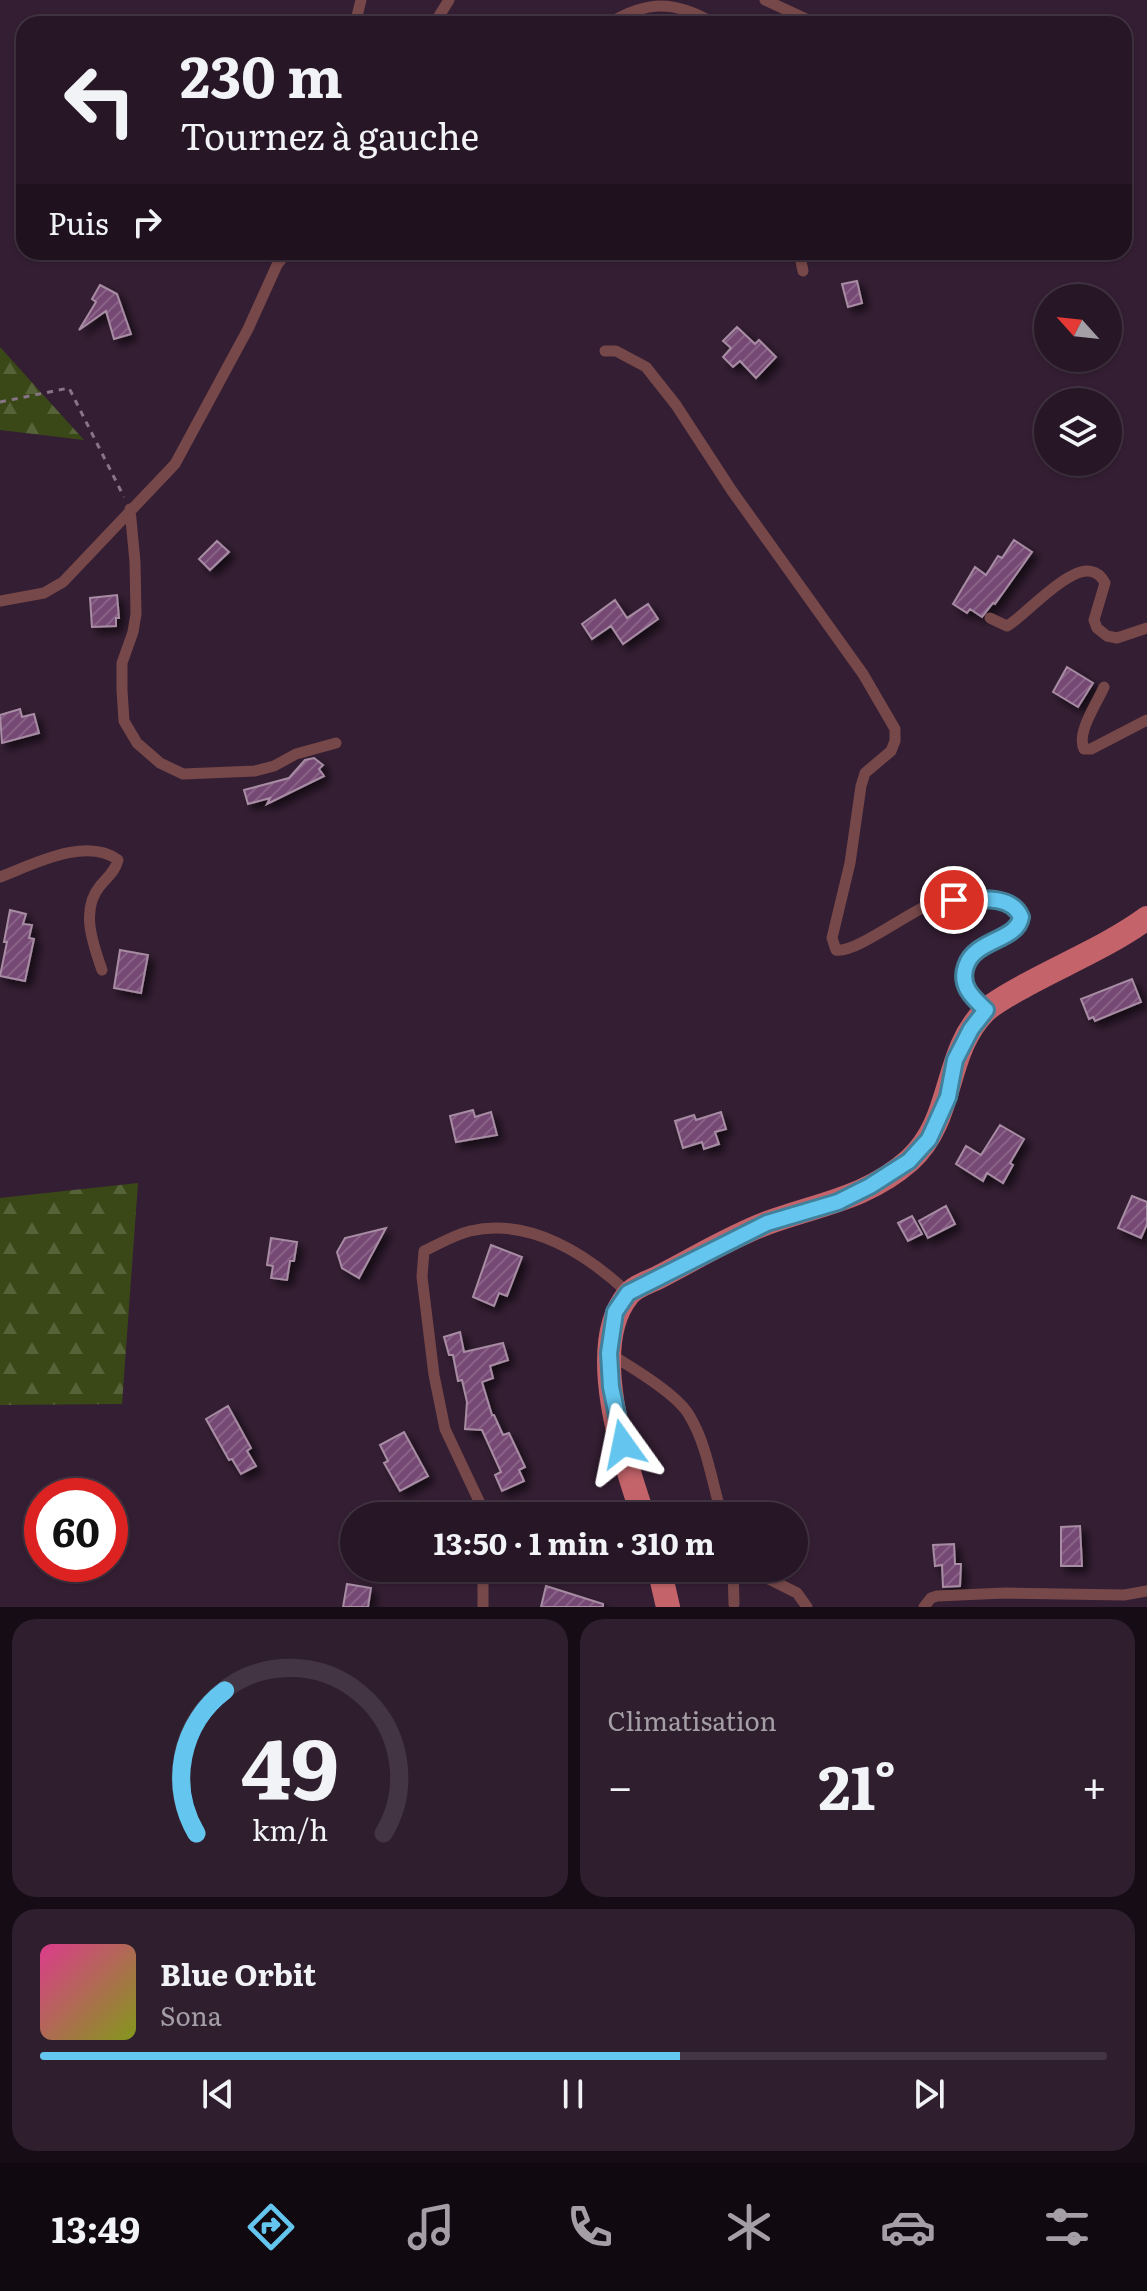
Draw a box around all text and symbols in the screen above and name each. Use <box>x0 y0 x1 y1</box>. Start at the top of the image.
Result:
text: 230 m <box>180 32 343 115</box>
icon: left <box>48 48 152 152</box>
text: Tournez à gauche <box>180 108 479 161</box>
text: Puis <box>48 200 109 244</box>
icon: right <box>125 200 169 244</box>
north arrow <box>1034 284 1122 372</box>
map controls <box>1034 284 1122 476</box>
button: layers <box>1034 388 1122 476</box>
pin <box>920 866 988 934</box>
icon: arrive <box>932 878 976 922</box>
position arrow <box>581 1402 665 1486</box>
speed limit sign: 60 <box>24 1478 128 1582</box>
text: 13:50 · 1 min · 310 m <box>433 1520 715 1564</box>
text: Climatisation <box>608 1700 777 1739</box>
text: 49 <box>241 1702 339 1826</box>
text: 21° <box>818 1739 896 1828</box>
text: − <box>608 1751 633 1817</box>
text: + <box>1081 1751 1107 1817</box>
text: km/h <box>252 1807 328 1850</box>
text: Blue Orbit <box>160 1951 316 1995</box>
text: Sona <box>160 1995 222 2034</box>
icon: previous <box>196 2072 240 2116</box>
icon: pause <box>551 2072 595 2116</box>
icon: next <box>907 2072 951 2116</box>
icon: directions <box>243 2199 299 2255</box>
icon: music <box>403 2199 459 2255</box>
icon: phone <box>562 2199 618 2255</box>
icon: climate <box>721 2199 777 2255</box>
icon: car <box>880 2199 936 2255</box>
icon: filters <box>1039 2199 1095 2255</box>
text: 13:49 <box>52 2201 140 2254</box>

